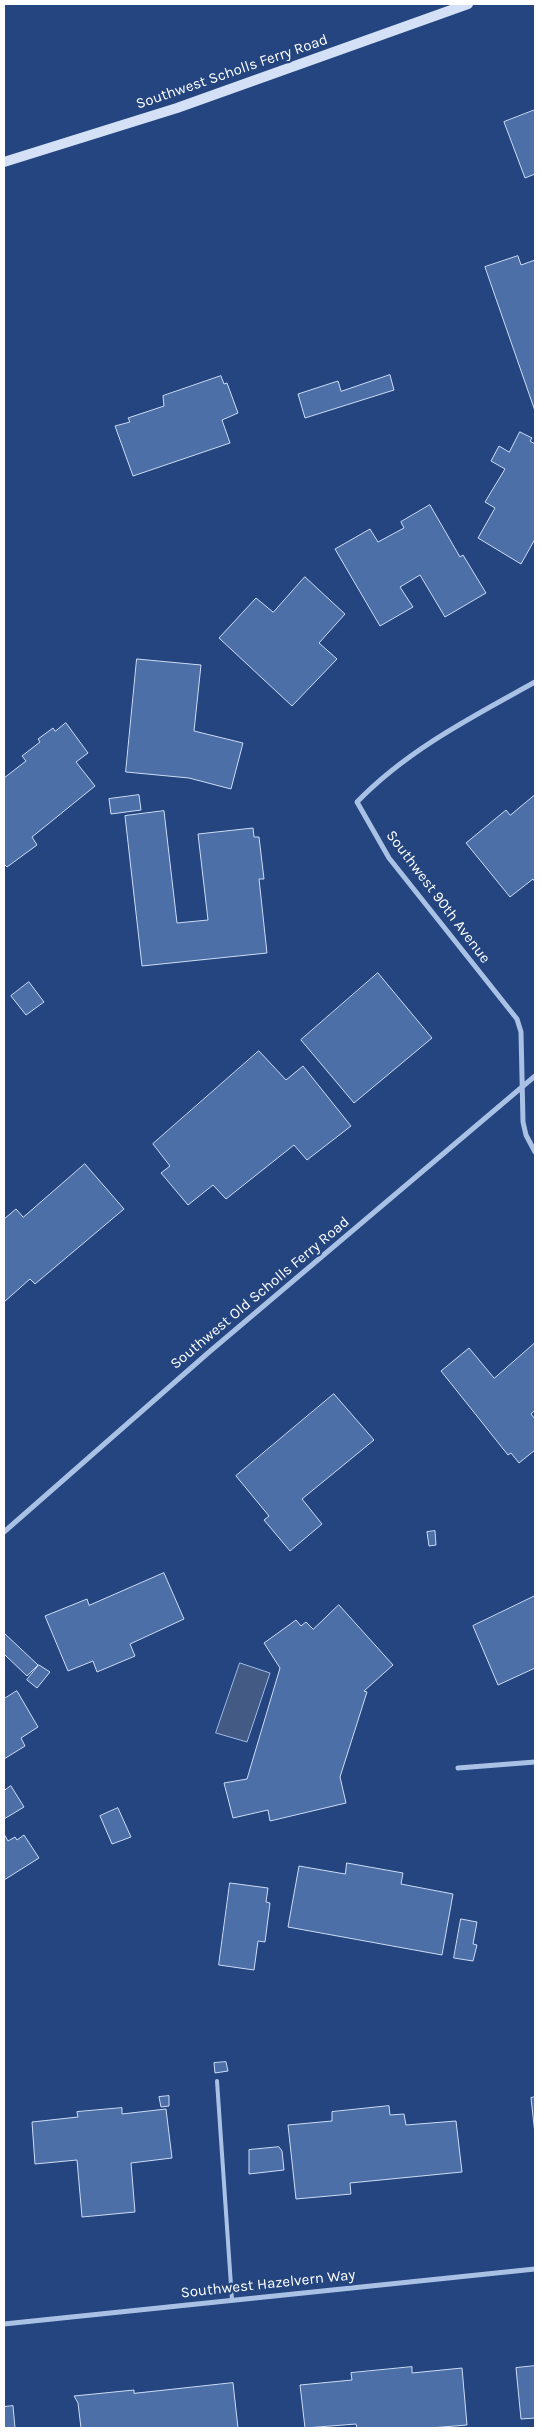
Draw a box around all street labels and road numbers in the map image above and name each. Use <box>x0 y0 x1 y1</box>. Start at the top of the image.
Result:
street label: Southwest Scholls Ferry Road <box>134 31 330 113</box>
street label: Southwest 90th Avenue <box>382 827 494 967</box>
street label: Southwest Old Scholls Ferry Road <box>167 1213 353 1373</box>
street label: Southwest Hazelvern Way <box>180 2266 356 2302</box>

